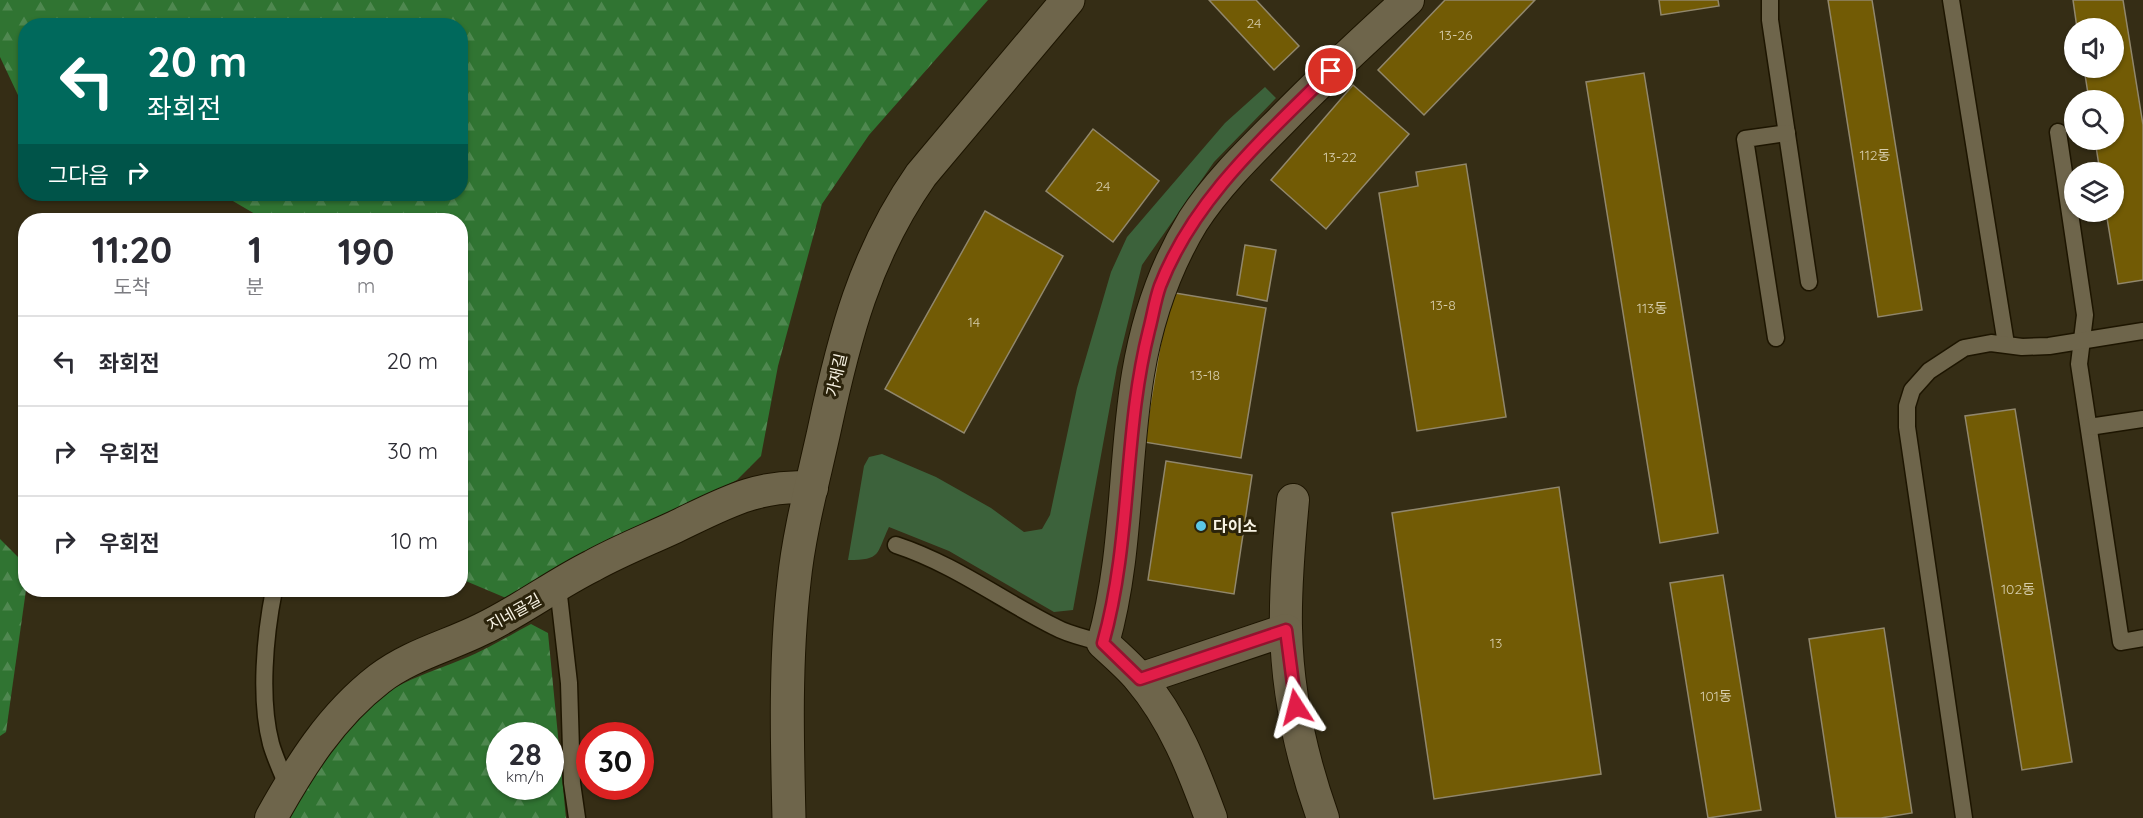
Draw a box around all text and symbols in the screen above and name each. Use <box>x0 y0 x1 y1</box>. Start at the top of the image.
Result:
house number: 24 <box>1247 14 1261 32</box>
map controls <box>2064 18 2124 222</box>
button: sound <box>2064 18 2124 78</box>
house number: 13-26 <box>1439 26 1473 44</box>
text: 20 m <box>147 35 247 88</box>
icon: left <box>48 42 126 120</box>
pin <box>1305 45 1356 96</box>
icon: arrive <box>1314 54 1347 87</box>
button: search <box>2064 90 2124 150</box>
text: 좌회전 <box>147 91 222 125</box>
house number: 112동 <box>1860 146 1891 164</box>
house number: 13-22 <box>1323 148 1357 166</box>
icon: right <box>121 156 154 189</box>
text: 그다음 <box>48 161 109 189</box>
button: layers <box>2064 162 2124 222</box>
house number: 24 <box>1096 177 1110 195</box>
text: 11:20 <box>92 227 172 272</box>
text: 1 <box>248 227 262 272</box>
text: 190 <box>338 229 394 274</box>
text: m <box>357 273 375 298</box>
text: 도착 <box>113 274 150 299</box>
text: 분 <box>246 274 264 299</box>
house number: 13-8 <box>1430 296 1456 314</box>
house number: 113동 <box>1637 299 1667 317</box>
house number: 14 <box>968 313 980 331</box>
icon: left <box>48 345 81 378</box>
text: 20 m <box>387 347 438 375</box>
text: 좌회전 <box>99 349 160 377</box>
street label: 가재길 <box>821 351 851 399</box>
house number: 13-18 <box>1190 366 1220 384</box>
icon: right <box>48 435 81 468</box>
text: 30 m <box>387 437 438 465</box>
text: 우회전 <box>99 439 160 467</box>
place label: 다이소 <box>1213 516 1257 536</box>
marker: 다이소 <box>1194 519 1208 533</box>
icon: right <box>48 525 81 558</box>
text: 10 m <box>391 527 438 555</box>
text: 우회전 <box>99 529 160 557</box>
house number: 102동 <box>2001 580 2035 598</box>
street label: 지네골길 <box>483 589 545 635</box>
house number: 13 <box>1490 634 1502 652</box>
position arrow <box>1264 675 1328 739</box>
house number: 101동 <box>1700 687 1732 705</box>
speed limit sign: 30 <box>576 722 654 800</box>
text: 28 <box>508 735 542 773</box>
text: km/h <box>506 767 544 786</box>

